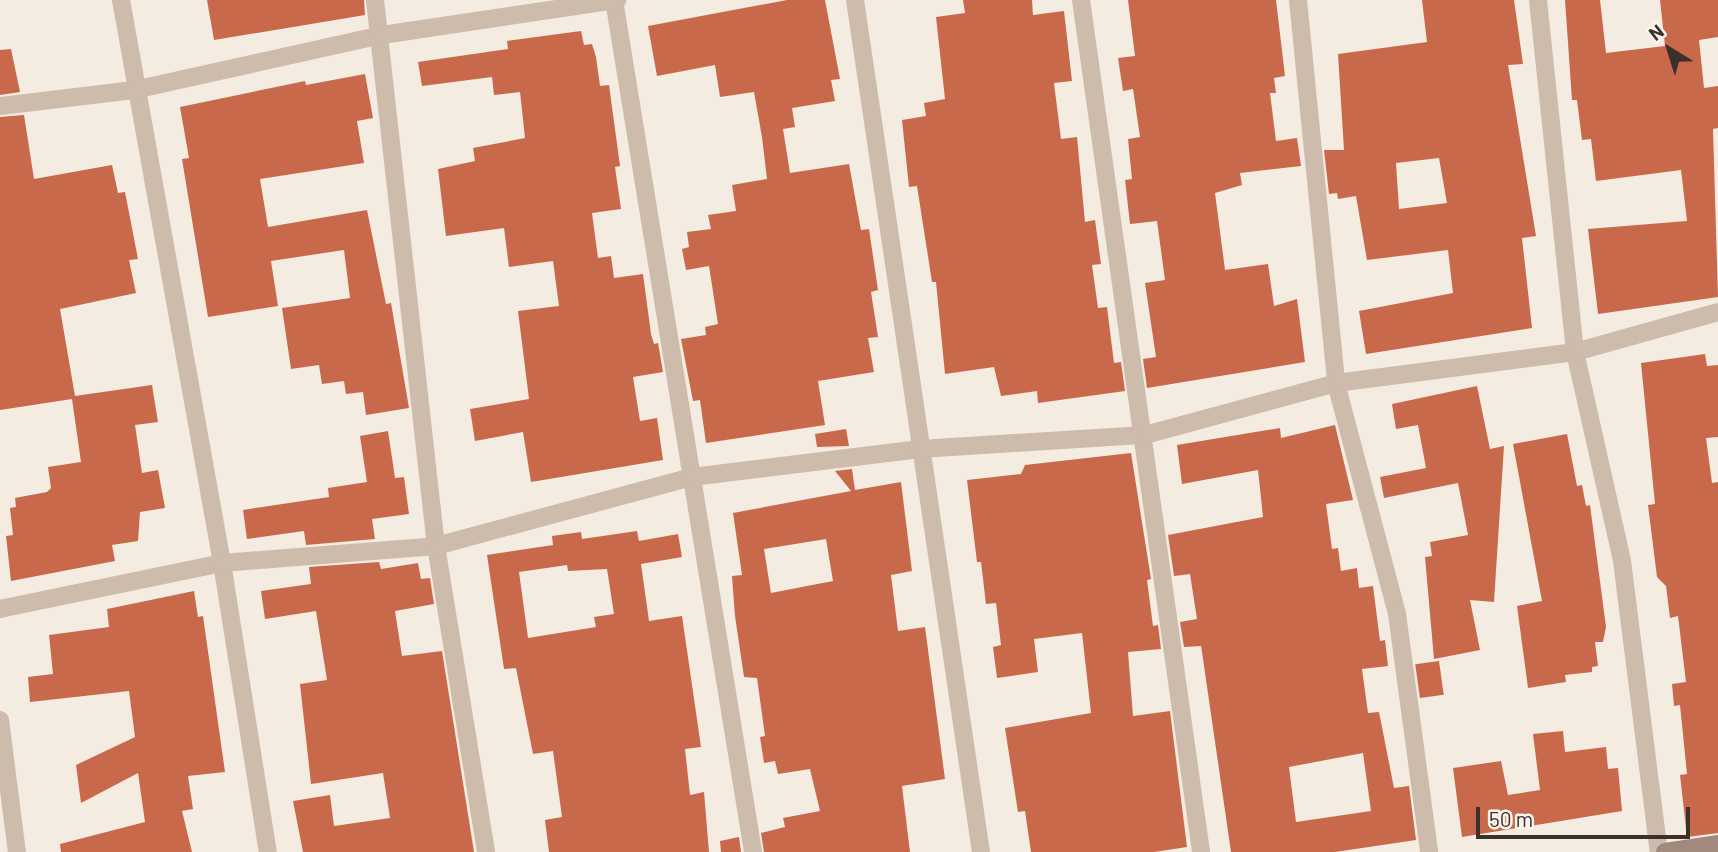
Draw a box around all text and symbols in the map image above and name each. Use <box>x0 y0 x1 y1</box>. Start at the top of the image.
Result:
north arrow <box>1634 14 1704 84</box>
text: N <box>1644 19 1668 45</box>
scale bar <box>1480 792 1694 836</box>
text: 50 m <box>1489 806 1533 831</box>

